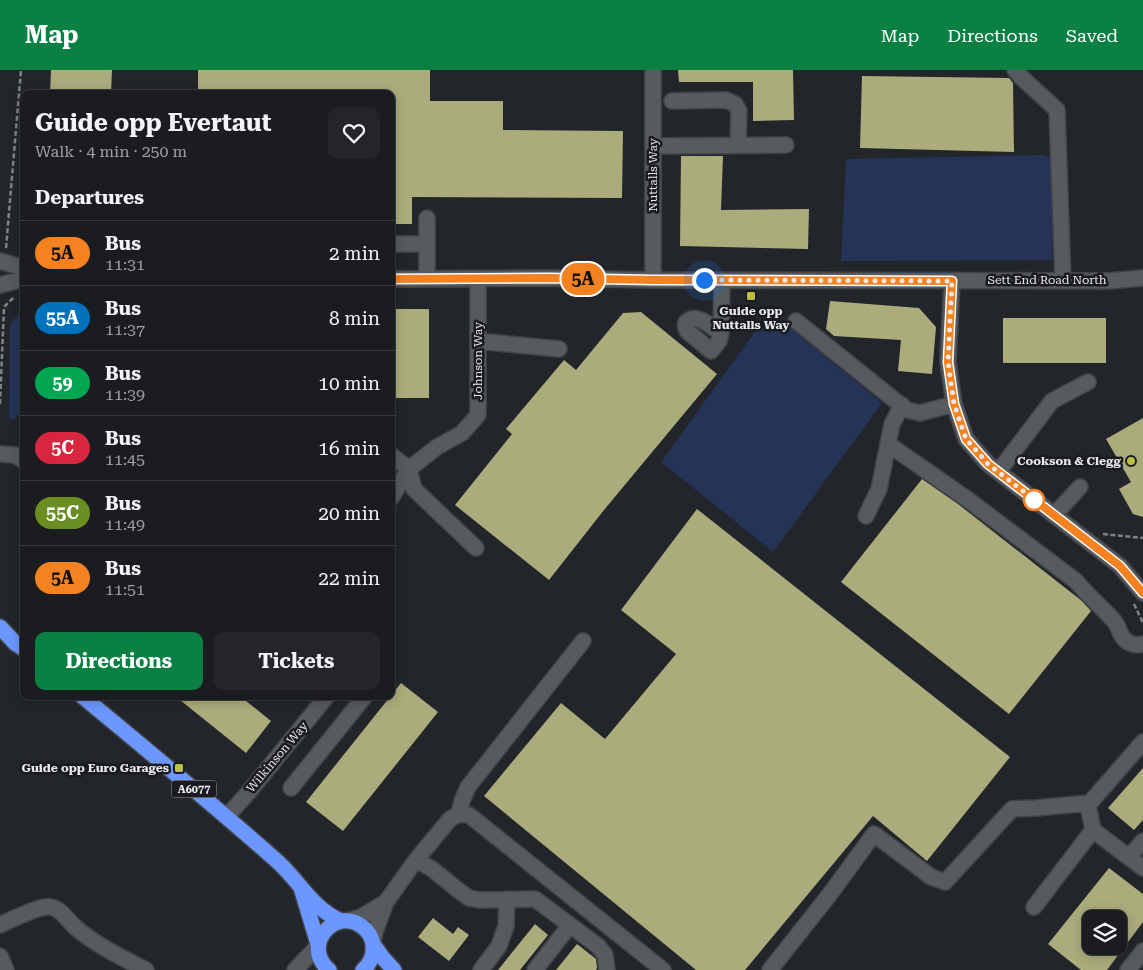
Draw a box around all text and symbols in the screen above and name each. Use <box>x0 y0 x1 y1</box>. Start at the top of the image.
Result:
text: Map <box>25 21 79 49</box>
text: Map <box>881 25 919 46</box>
text: Directions <box>947 25 1038 46</box>
text: Saved <box>1066 25 1118 46</box>
button: heart <box>328 107 380 159</box>
text: Guide opp Evertaut <box>35 109 271 137</box>
street label: Nuttalls Way <box>646 137 660 212</box>
text: Walk · 4 min · 250 m <box>35 142 187 161</box>
text: Departures <box>35 186 144 209</box>
text: Bus <box>105 232 141 255</box>
text: 5A <box>51 242 74 263</box>
text: 2 min <box>329 242 380 265</box>
text: 11:31 <box>105 255 145 274</box>
line badge: 5A <box>560 263 606 295</box>
text: 5A <box>571 268 595 289</box>
your location <box>692 268 717 293</box>
street label: Sett End Road North <box>987 273 1107 287</box>
marker: Guide opp Nuttalls Way <box>745 290 757 302</box>
text: Bus <box>105 297 141 320</box>
place label: Guide opp Nuttalls Way <box>713 304 790 332</box>
text: 55A <box>46 307 79 328</box>
text: 8 min <box>329 307 380 330</box>
text: 11:37 <box>105 320 145 339</box>
street label: Johnson Way <box>471 321 485 400</box>
text: Bus <box>105 362 141 385</box>
text: 59 <box>52 372 73 393</box>
text: 10 min <box>318 372 380 395</box>
text: 11:39 <box>105 385 145 404</box>
text: Bus <box>105 427 141 450</box>
text: 5C <box>51 437 74 458</box>
text: 16 min <box>318 437 380 460</box>
text: 11:45 <box>105 450 145 469</box>
place label: Cookson & Clegg <box>1017 454 1122 468</box>
marker: Cookson & Clegg <box>1125 455 1137 467</box>
unlabelled marker <box>1023 489 1045 511</box>
text: Bus <box>105 492 141 515</box>
text: 55C <box>46 502 79 523</box>
text: 20 min <box>318 502 380 525</box>
text: 11:49 <box>105 515 145 534</box>
text: Bus <box>105 557 141 580</box>
text: 5A <box>51 567 74 588</box>
text: 22 min <box>318 567 380 590</box>
text: 11:51 <box>105 580 145 599</box>
button: Directions <box>35 632 203 690</box>
button: Tickets <box>213 632 380 690</box>
street label: Wilkinson Way <box>243 718 311 795</box>
place label: Guide opp Euro Garages <box>21 761 169 775</box>
marker: Guide opp Euro Garages <box>173 762 185 774</box>
road number: A6077 <box>172 781 216 798</box>
map controls <box>1082 910 1127 955</box>
button: layers <box>1082 910 1127 955</box>

